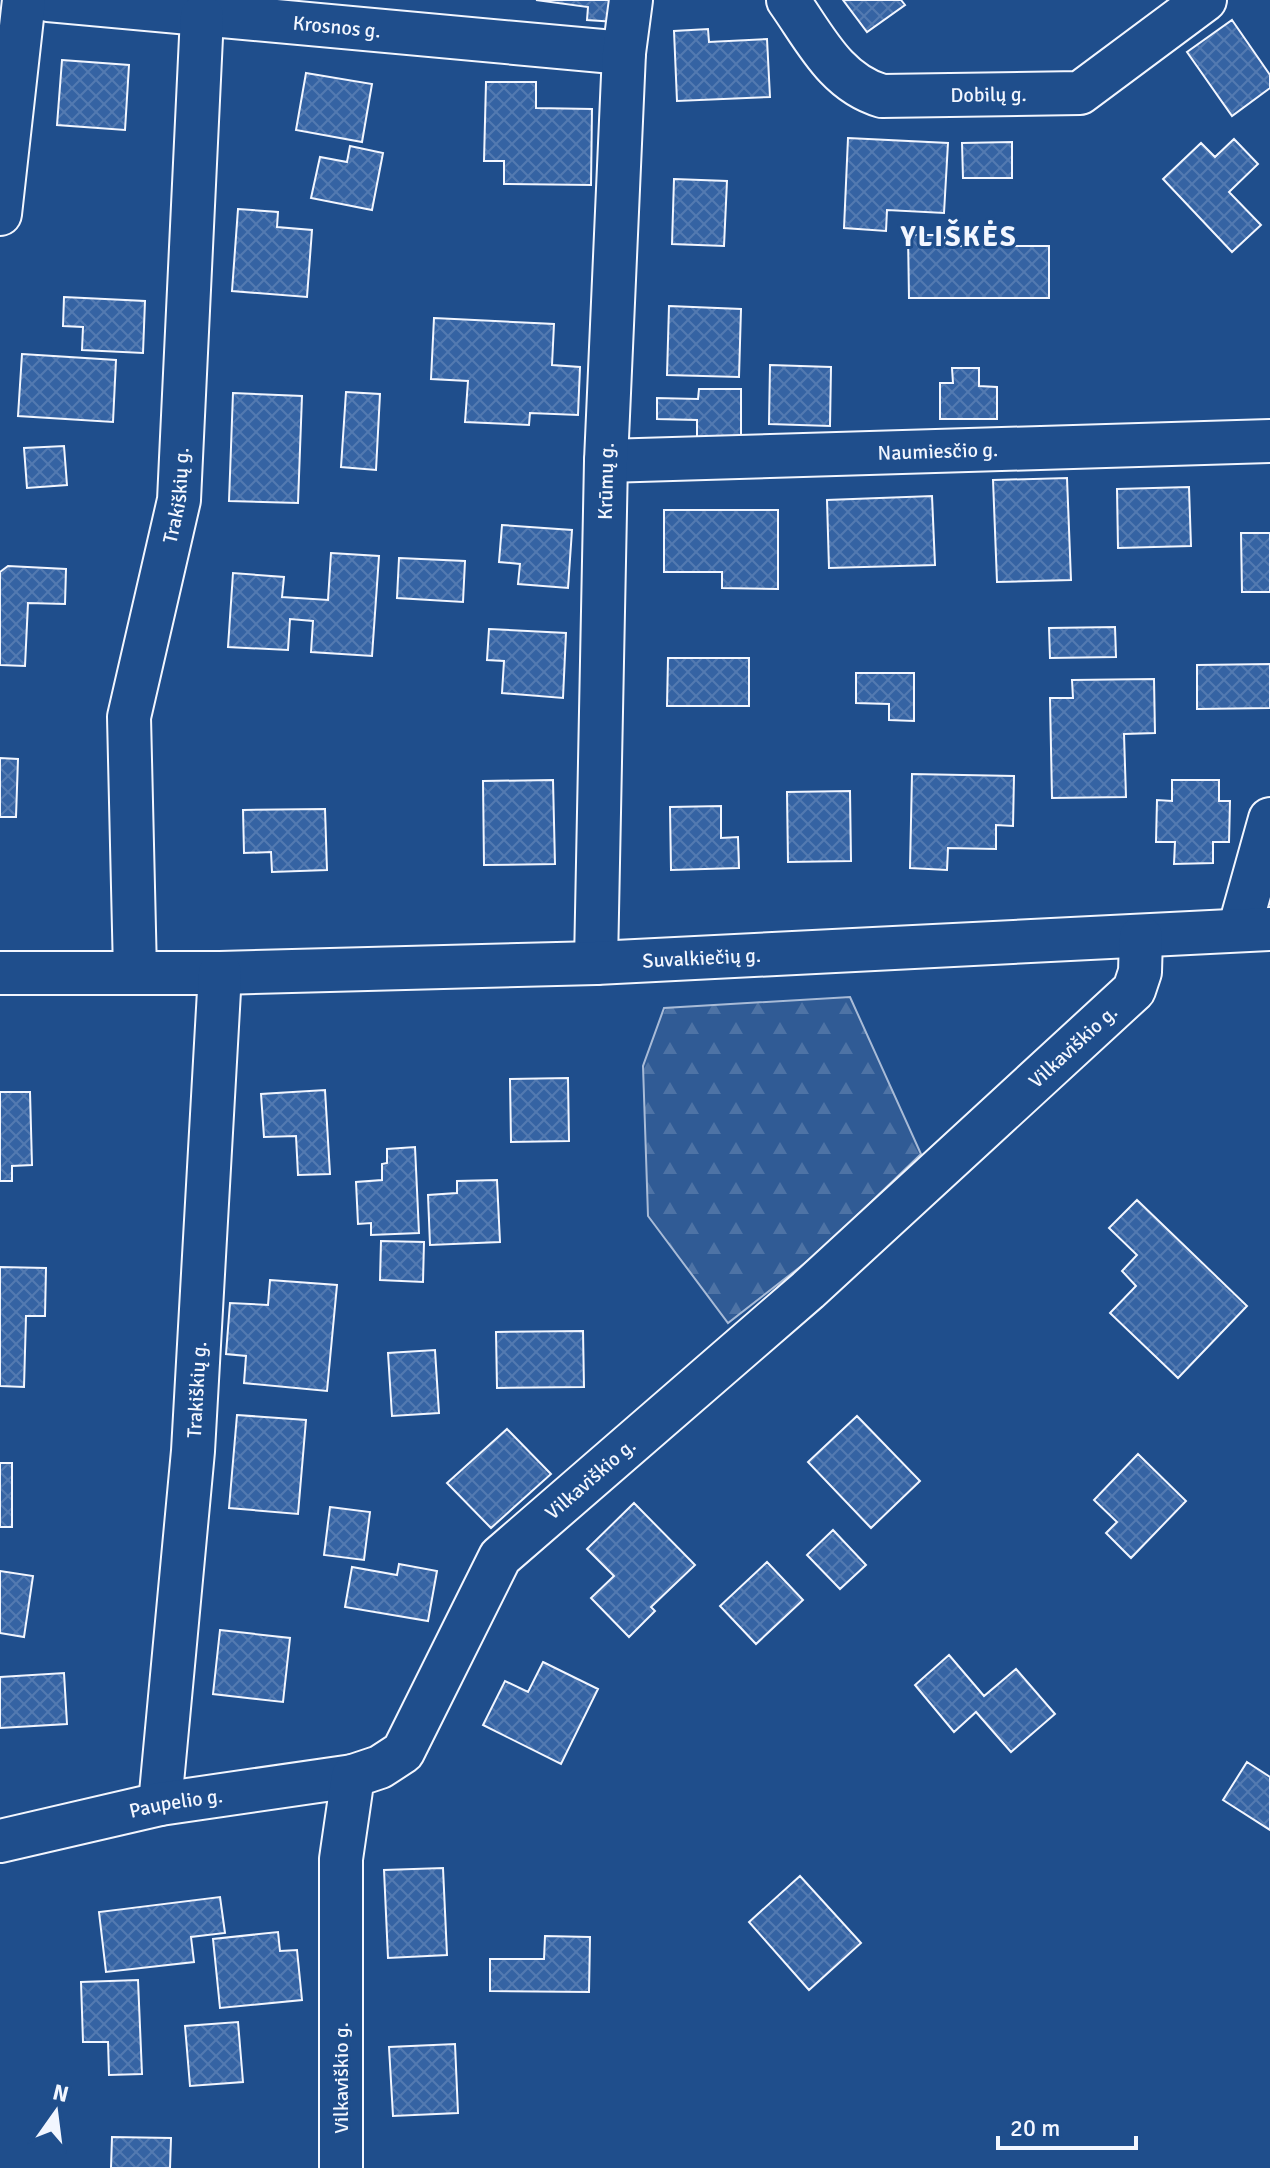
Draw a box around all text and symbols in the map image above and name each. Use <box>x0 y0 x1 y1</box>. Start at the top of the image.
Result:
street label: Krosnos g. <box>292 11 382 44</box>
street label: Dobilų g. <box>950 82 1027 108</box>
district label: YLIŠKĖS <box>899 218 1018 254</box>
street label: Naumiesčio g. <box>877 437 998 466</box>
street label: Krūmų g. <box>593 442 620 520</box>
street label: Trakiškių g. <box>157 447 194 546</box>
street label: Suvalkiečių g. <box>642 943 762 974</box>
street label: Vilkaviškio g. <box>1024 1000 1123 1094</box>
street label: Trakiškių g. <box>182 1341 212 1439</box>
street label: Vilkaviškio g. <box>540 1433 641 1525</box>
street label: Paupelio g. <box>127 1783 224 1824</box>
street label: Vilkaviškio g. <box>329 2022 354 2134</box>
north arrow <box>16 2072 96 2152</box>
text: N <box>50 2078 71 2108</box>
scale bar <box>998 2100 1136 2150</box>
text: 20 m <box>1010 2113 1060 2143</box>

